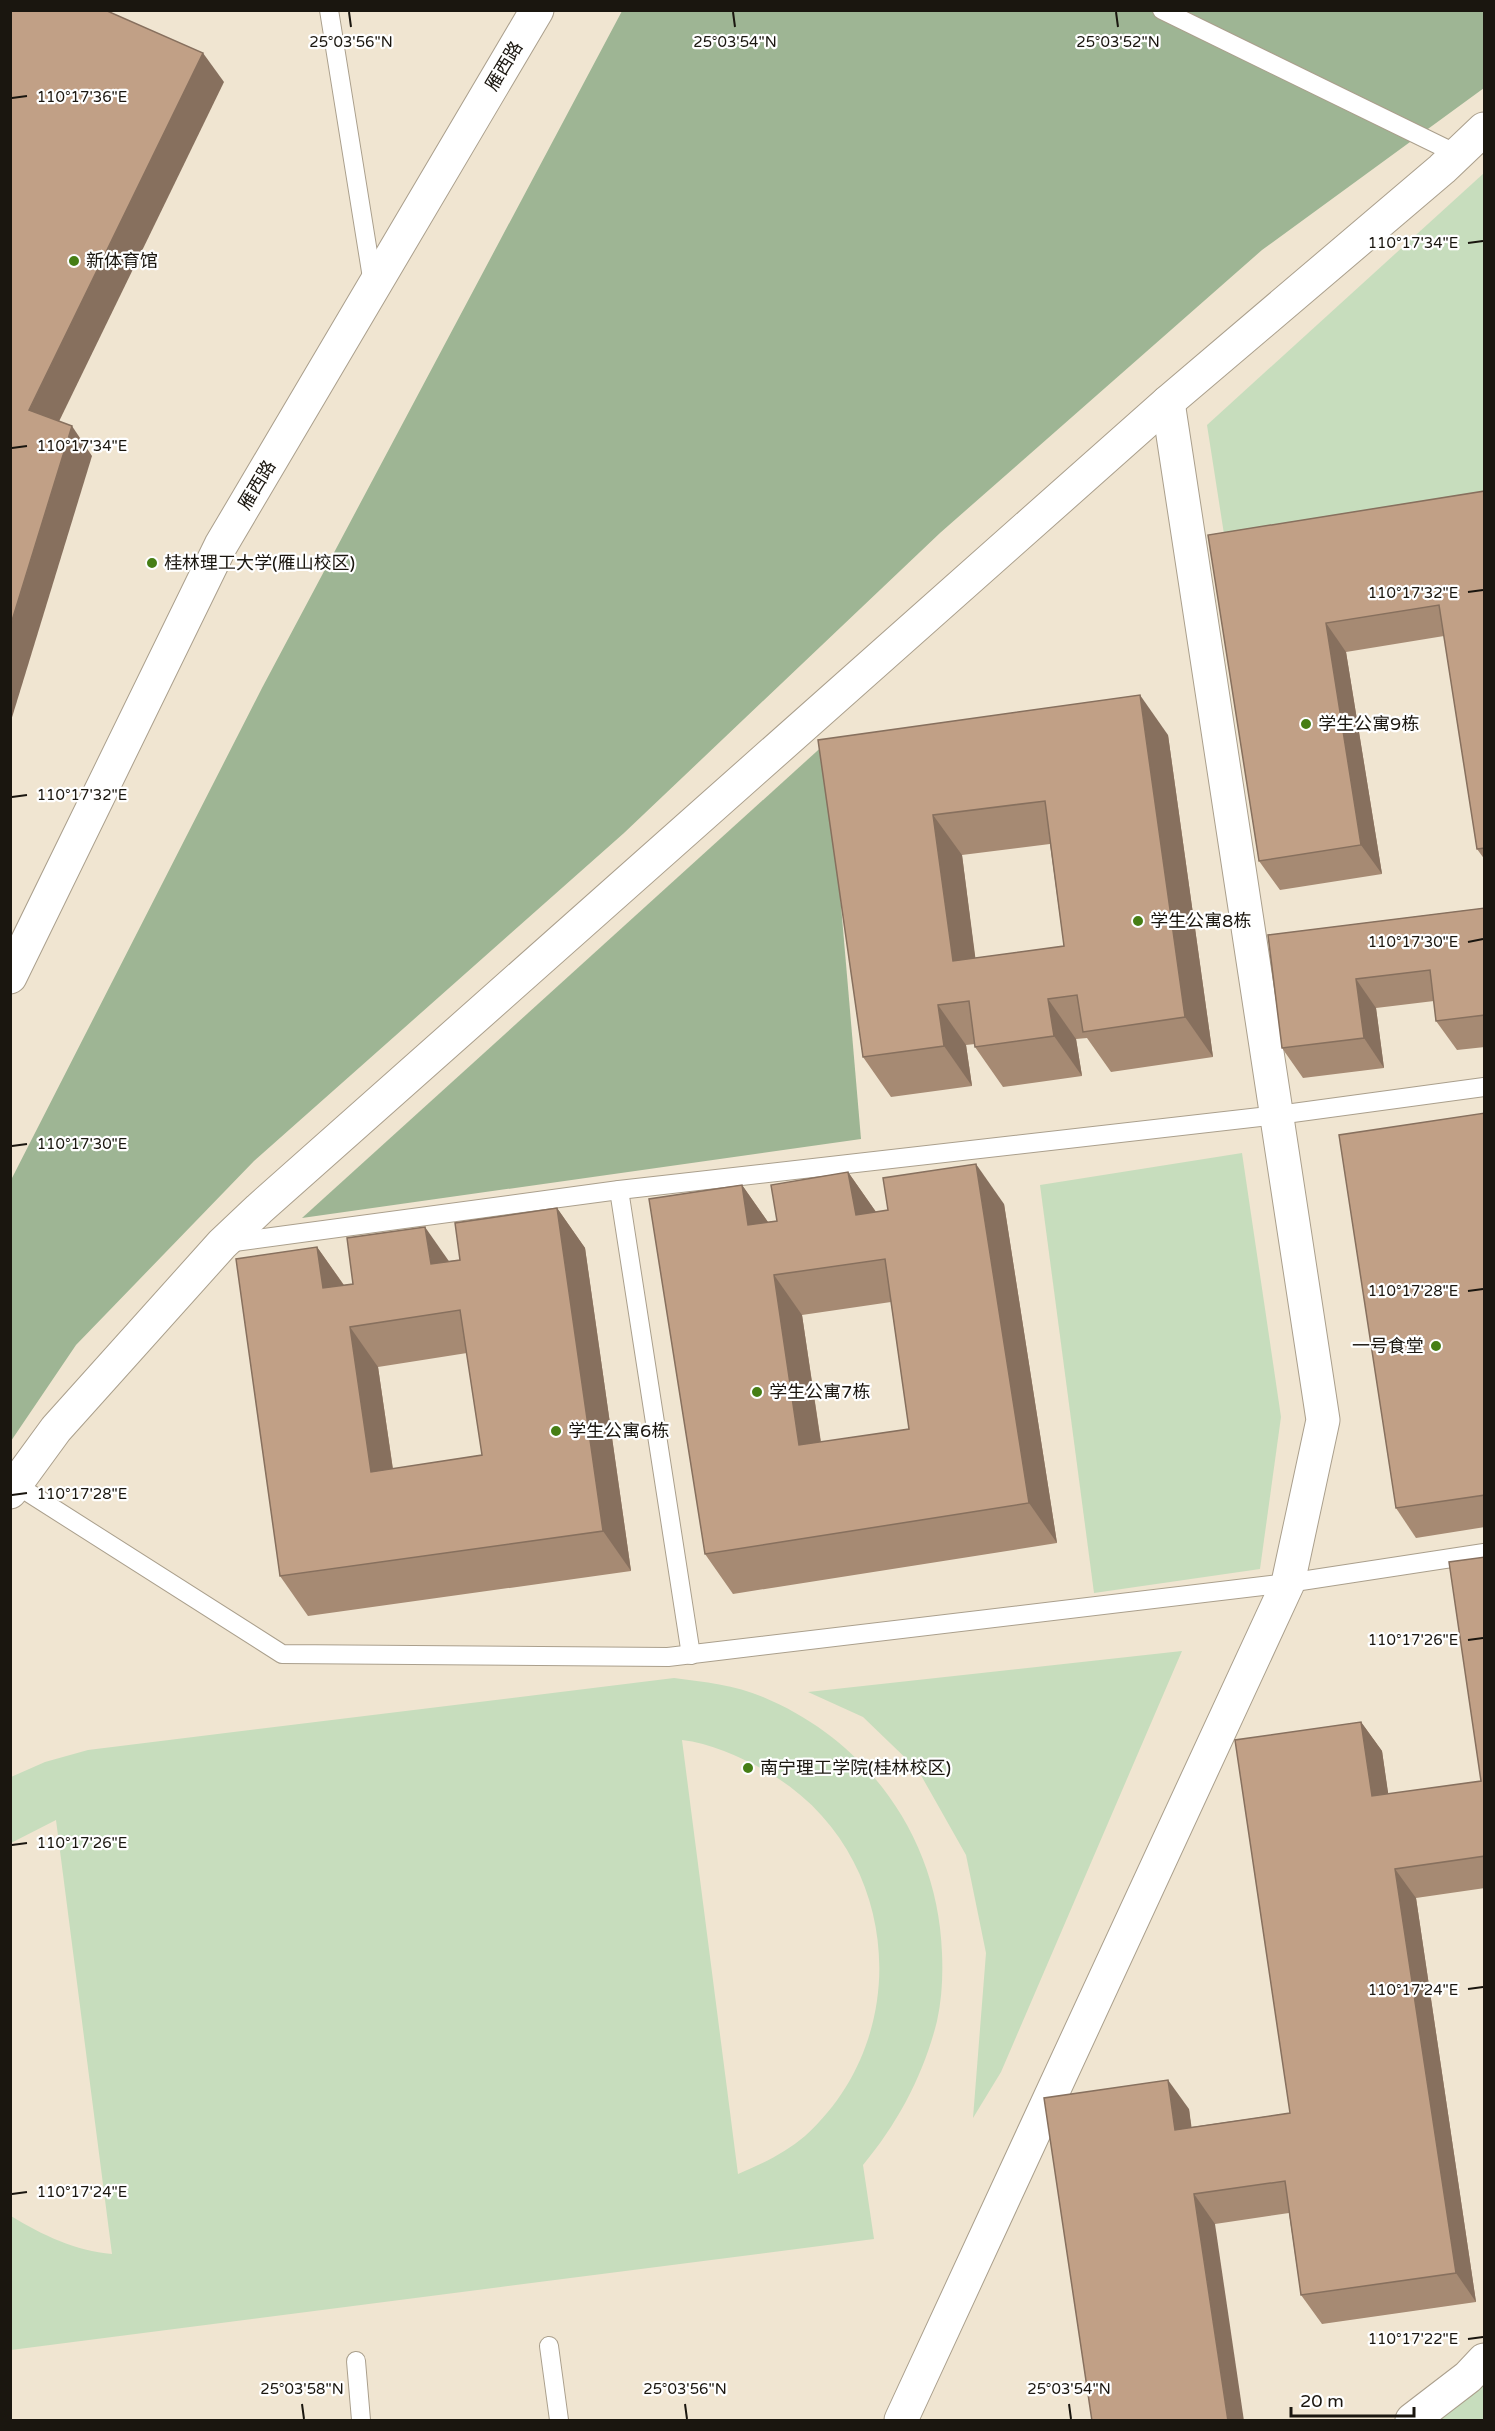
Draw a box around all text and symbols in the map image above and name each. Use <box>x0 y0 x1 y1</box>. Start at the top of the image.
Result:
text: 25°03'56"N <box>309 33 393 51</box>
text: 25°03'54"N <box>693 33 777 51</box>
text: 25°03'52"N <box>1076 33 1160 51</box>
street label: 雁西路 <box>481 37 527 95</box>
text: 110°17'36"E <box>37 88 127 106</box>
text: 110°17'34"E <box>1368 234 1458 252</box>
place label: 新体育馆 <box>86 250 158 272</box>
marker: 新体育馆 <box>67 254 81 268</box>
text: 110°17'34"E <box>37 437 127 455</box>
street label: 雁西路 <box>234 456 280 514</box>
place label: 桂林理工大学(雁山校区) <box>164 552 355 574</box>
marker: 桂林理工大学(雁山校区) <box>145 556 159 570</box>
text: 110°17'32"E <box>1368 584 1458 602</box>
place label: 学生公寓9栋 <box>1318 713 1419 735</box>
marker: 学生公寓9栋 <box>1299 717 1313 731</box>
text: 110°17'32"E <box>37 786 127 804</box>
place label: 学生公寓8栋 <box>1150 910 1251 932</box>
marker: 学生公寓8栋 <box>1131 914 1145 928</box>
text: 110°17'30"E <box>1368 933 1458 951</box>
text: 110°17'30"E <box>37 1135 127 1153</box>
text: 110°17'28"E <box>1368 1282 1458 1300</box>
place label: 一号食堂 <box>1352 1335 1424 1357</box>
marker: 一号食堂 <box>1429 1339 1443 1353</box>
place label: 学生公寓7栋 <box>769 1381 870 1403</box>
marker: 学生公寓7栋 <box>750 1385 764 1399</box>
place label: 学生公寓6栋 <box>568 1420 669 1442</box>
marker: 学生公寓6栋 <box>549 1424 563 1438</box>
text: 110°17'28"E <box>37 1485 127 1503</box>
text: 110°17'26"E <box>1368 1631 1458 1649</box>
place label: 南宁理工学院(桂林校区) <box>760 1757 951 1779</box>
marker: 南宁理工学院(桂林校区) <box>741 1761 755 1775</box>
text: 110°17'26"E <box>37 1834 127 1852</box>
text: 110°17'24"E <box>1368 1981 1458 1999</box>
text: 110°17'24"E <box>37 2183 127 2201</box>
text: 110°17'22"E <box>1368 2330 1458 2348</box>
text: 25°03'58"N <box>260 2380 344 2398</box>
text: 25°03'56"N <box>643 2380 727 2398</box>
text: 25°03'54"N <box>1027 2380 1111 2398</box>
scale bar <box>1291 2380 1414 2418</box>
text: 20 m <box>1300 2390 1344 2412</box>

